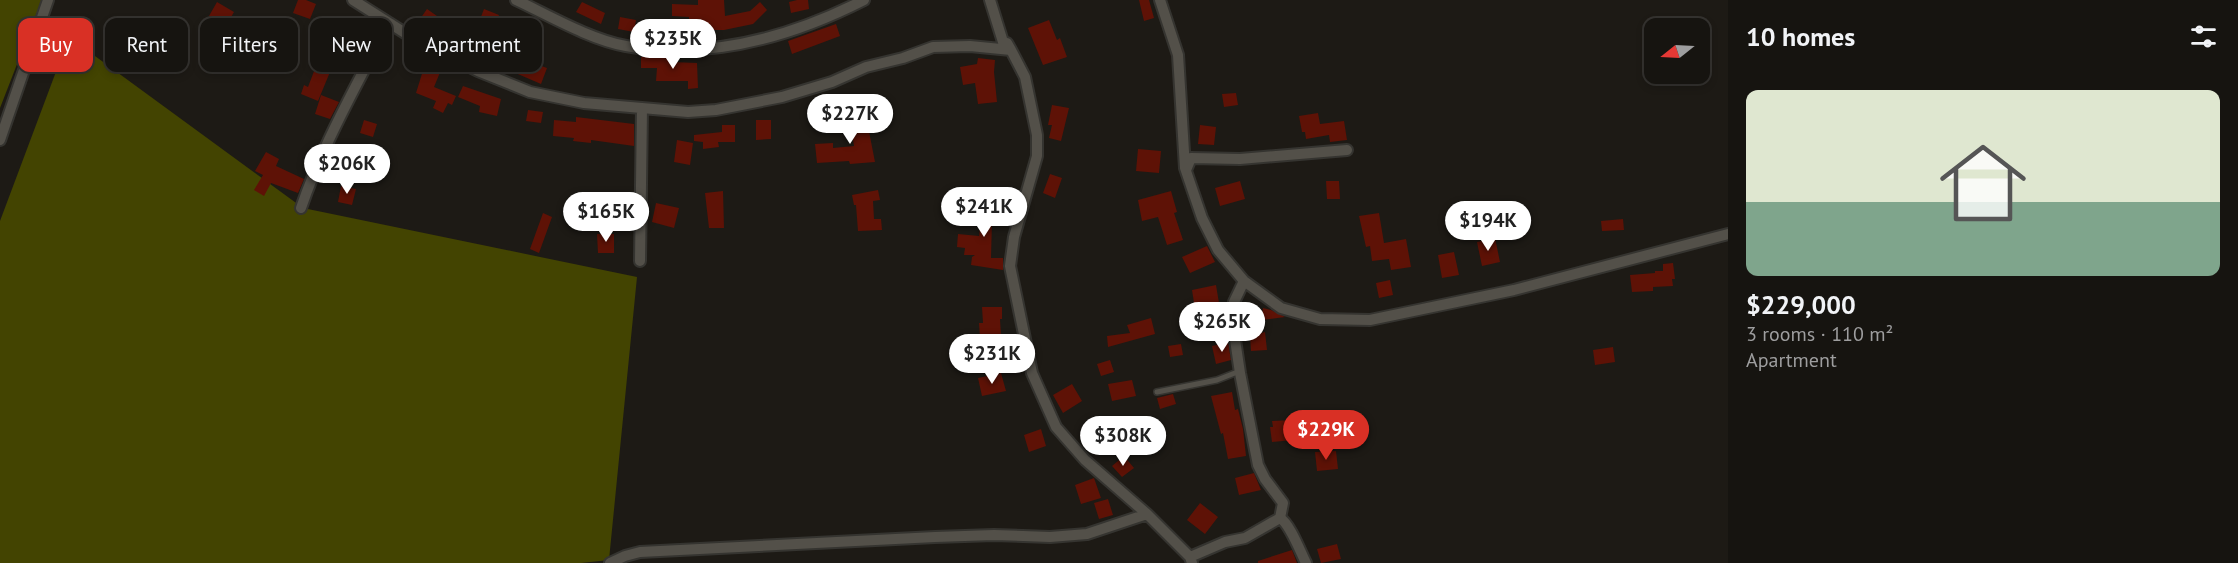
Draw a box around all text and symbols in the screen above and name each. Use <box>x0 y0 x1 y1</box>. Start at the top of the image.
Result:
chip: Buy <box>18 18 93 72</box>
chip: Rent <box>105 18 188 72</box>
chip: Filters <box>200 18 298 72</box>
chip: New <box>310 18 392 72</box>
chip: Apartment <box>404 18 542 72</box>
north arrow <box>1644 18 1710 84</box>
map controls <box>1644 18 1710 84</box>
pin: $235K <box>631 19 715 70</box>
text: 10 homes <box>1746 20 1855 53</box>
icon: filters <box>2187 20 2220 53</box>
text: $235K <box>644 25 702 51</box>
pin: $227K <box>808 94 892 145</box>
text: $227K <box>821 100 879 126</box>
icon: home <box>1929 129 2037 237</box>
pin: $206K <box>305 144 389 195</box>
text: $206K <box>318 150 376 176</box>
pin: $241K <box>942 187 1026 238</box>
pin: $165K <box>564 192 648 243</box>
text: $241K <box>955 193 1013 219</box>
text: $165K <box>577 198 635 224</box>
pin: $194K <box>1446 201 1530 252</box>
text: $194K <box>1459 207 1517 233</box>
text: $229,000 <box>1746 288 1856 321</box>
pin: $265K <box>1180 302 1264 353</box>
text: $265K <box>1193 308 1251 334</box>
text: 3 rooms · 110 m² <box>1746 321 1893 347</box>
pin: $231K <box>950 334 1034 385</box>
text: $231K <box>963 340 1021 366</box>
text: Apartment <box>1746 347 1837 373</box>
pin: $229K <box>1284 410 1368 461</box>
pin: $308K <box>1081 416 1165 467</box>
text: $229K <box>1297 416 1355 442</box>
text: $308K <box>1094 422 1152 448</box>

